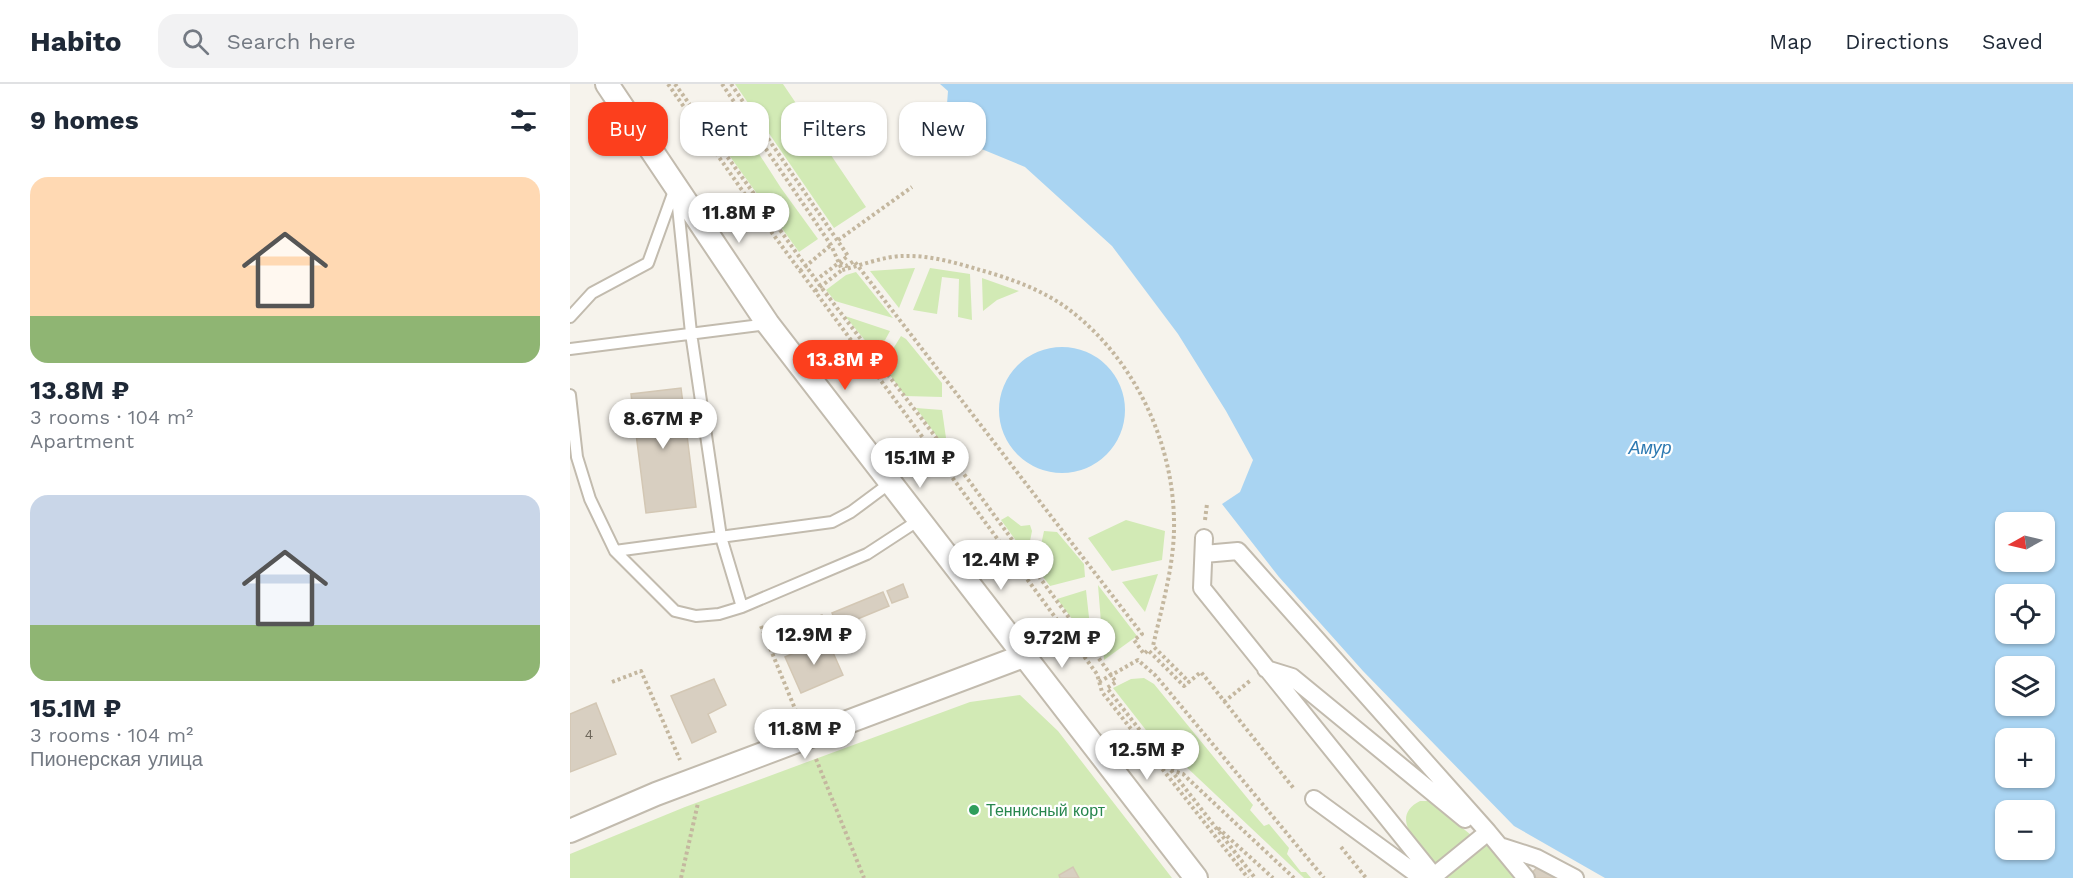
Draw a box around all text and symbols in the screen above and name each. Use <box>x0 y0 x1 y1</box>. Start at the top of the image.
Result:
search box <box>158 14 578 68</box>
text: Habito <box>30 25 122 58</box>
icon: search <box>179 25 212 58</box>
text: Search here <box>227 29 356 54</box>
text: Map <box>1769 29 1812 54</box>
text: Directions <box>1845 29 1949 54</box>
text: Saved <box>1982 29 2043 54</box>
chip: Buy <box>588 102 668 156</box>
chip: Rent <box>680 102 769 156</box>
chip: Filters <box>781 102 887 156</box>
chip: New <box>899 102 986 156</box>
icon: filters <box>507 104 540 137</box>
text: 9 homes <box>30 105 139 135</box>
pin: 11.8M ₽ <box>684 193 794 244</box>
text: 11.8M ₽ <box>702 200 776 224</box>
icon: home <box>231 216 339 324</box>
pin: 13.8M ₽ <box>790 340 900 391</box>
text: 13.8M ₽ <box>807 347 883 371</box>
text: 13.8M ₽ <box>30 375 129 405</box>
pin: 8.67M ₽ <box>608 399 718 450</box>
text: 3 rooms · 104 m² <box>30 405 193 429</box>
text: 8.67M ₽ <box>623 406 703 430</box>
text: Apartment <box>30 429 134 453</box>
water label: Амур <box>1627 437 1672 458</box>
pin: 15.1M ₽ <box>865 438 975 489</box>
text: 15.1M ₽ <box>885 445 955 469</box>
north arrow <box>1995 512 2055 572</box>
map controls <box>1995 512 2055 860</box>
icon: home <box>231 534 339 642</box>
pin: 12.4M ₽ <box>946 540 1056 591</box>
text: 12.4M ₽ <box>963 547 1039 571</box>
button: locate <box>1995 584 2055 644</box>
pin: 12.9M ₽ <box>759 615 869 666</box>
pin: 9.72M ₽ <box>1007 618 1117 669</box>
text: 12.9M ₽ <box>776 622 852 646</box>
text: 9.72M ₽ <box>1023 625 1101 649</box>
button: layers <box>1995 656 2055 716</box>
text: 15.1M ₽ <box>30 693 121 723</box>
pin: 11.8M ₽ <box>750 709 860 760</box>
text: 11.8M ₽ <box>768 716 842 740</box>
text: 3 rooms · 104 m² <box>30 723 193 747</box>
house number: 4 <box>585 726 593 742</box>
button: + <box>1995 728 2055 788</box>
pin: 12.5M ₽ <box>1092 730 1202 781</box>
text: 12.5M ₽ <box>1109 737 1185 761</box>
text: Пионерская улица <box>30 747 203 771</box>
button: − <box>1995 800 2055 860</box>
place label: Теннисный корт <box>986 801 1106 820</box>
marker: Теннисный корт <box>967 803 981 817</box>

